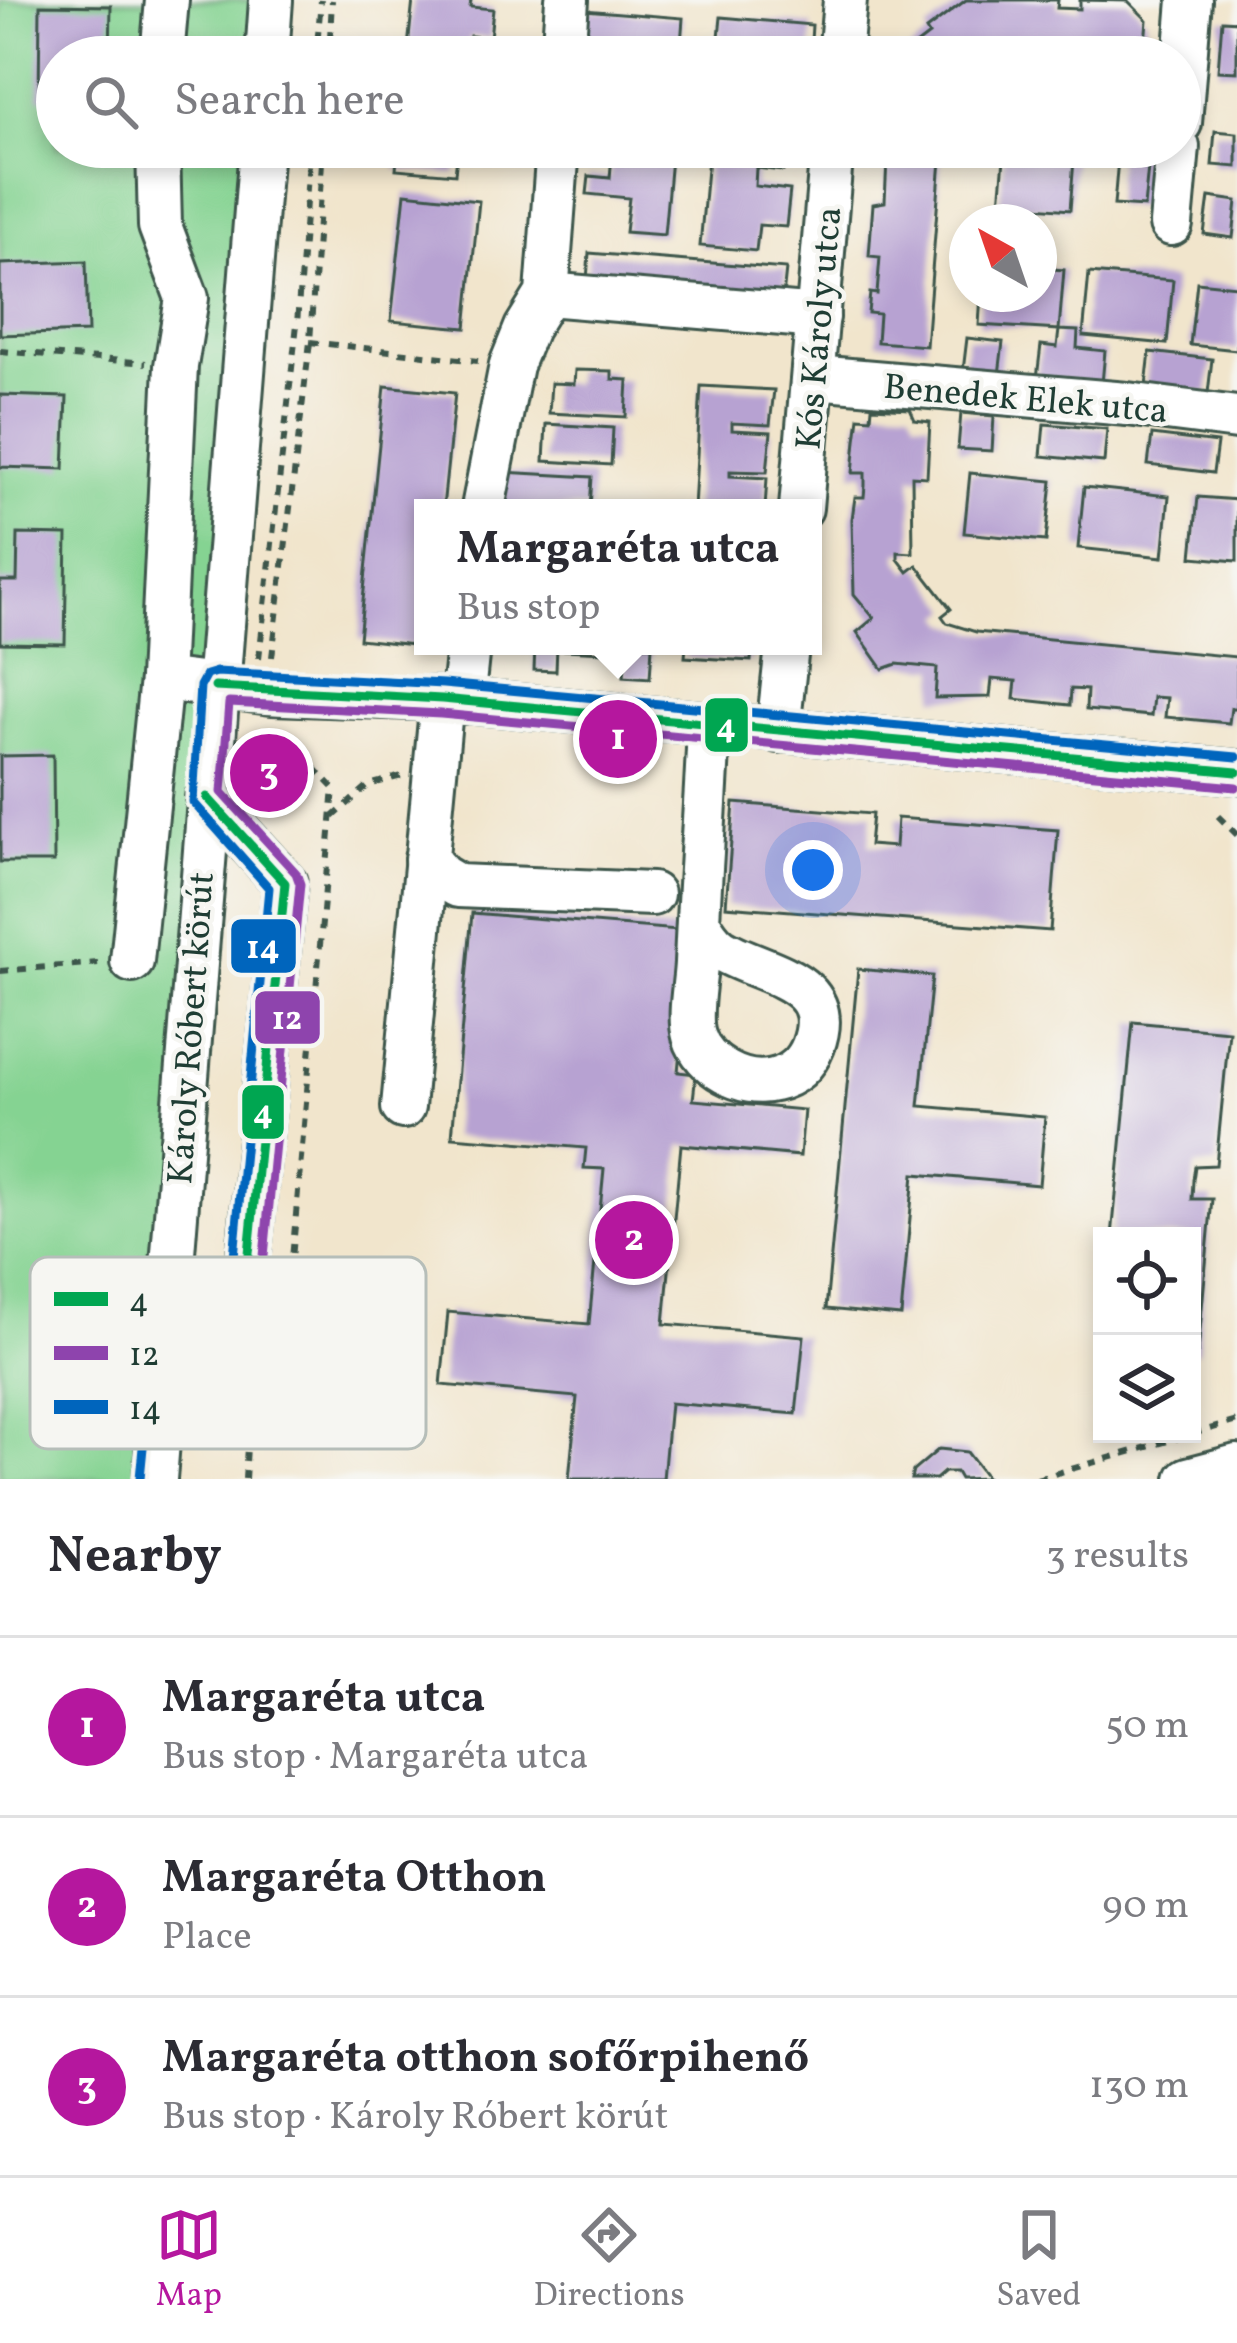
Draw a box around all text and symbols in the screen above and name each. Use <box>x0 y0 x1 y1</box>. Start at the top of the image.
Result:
search box <box>36 36 1201 168</box>
icon: search <box>78 69 144 135</box>
text: Search here <box>174 71 405 134</box>
north arrow <box>949 204 1057 312</box>
street label: Kós Károly utca <box>785 205 857 452</box>
street label: Benedek Elek utca <box>881 364 1170 438</box>
popup <box>414 499 822 655</box>
text: Margaréta utca <box>456 519 780 582</box>
text: Bus stop <box>456 582 600 636</box>
pin: 1 <box>579 694 657 784</box>
line badge: 4 <box>703 696 750 754</box>
text: 4 <box>716 706 736 752</box>
pin: 3 <box>230 728 308 818</box>
your location <box>783 840 843 900</box>
street label: Károly Róbert körút <box>157 870 229 1186</box>
line badge: 14 <box>229 917 298 975</box>
text: 14 <box>246 927 280 973</box>
line badge: 12 <box>253 989 322 1046</box>
text: 12 <box>272 998 302 1044</box>
line badge: 4 <box>240 1083 286 1141</box>
text: 4 <box>253 1092 273 1138</box>
pin: 2 <box>595 1195 673 1285</box>
map controls <box>1093 1227 1201 1443</box>
button: locate <box>1093 1227 1201 1335</box>
legend <box>30 1257 426 1449</box>
text: 4 <box>129 1280 149 1326</box>
text: 12 <box>129 1334 160 1380</box>
button: layers <box>1093 1335 1201 1443</box>
text: 14 <box>129 1388 162 1434</box>
text: Nearby <box>48 1522 222 1593</box>
text: 3 results <box>1046 1530 1189 1584</box>
text: Margaréta utca <box>162 1668 485 1731</box>
text: 1 <box>79 1700 95 1754</box>
text: 50 m <box>1105 1700 1189 1754</box>
text: Bus stop · Margaréta utca <box>162 1731 588 1785</box>
text: Margaréta Otthon <box>162 1848 547 1911</box>
text: 2 <box>77 1880 97 1934</box>
text: 90 m <box>1102 1880 1189 1934</box>
text: Place <box>162 1911 252 1965</box>
text: Margaréta otthon sofőrpihenő <box>162 2028 809 2091</box>
text: 3 <box>77 2060 97 2114</box>
text: 130 m <box>1089 2060 1189 2114</box>
text: Bus stop · Károly Róbert körút <box>162 2091 668 2145</box>
tab: Map <box>156 2202 222 2320</box>
tab: Directions <box>533 2202 685 2320</box>
tab: Saved <box>996 2202 1081 2320</box>

